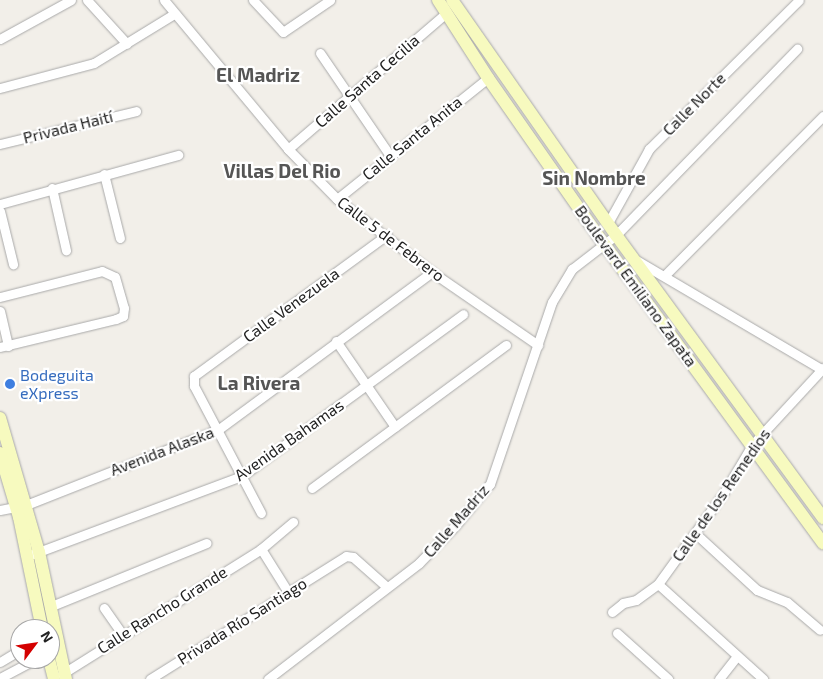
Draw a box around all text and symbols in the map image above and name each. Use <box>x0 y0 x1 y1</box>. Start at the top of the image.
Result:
street label: Calle Santa Cecilia <box>311 30 423 132</box>
district label: El Madriz <box>216 64 300 86</box>
street label: Calle Norte <box>659 69 729 139</box>
street label: Calle Santa Anita <box>358 92 466 184</box>
street label: Privada Haití <box>21 107 115 147</box>
district label: Villas Del Rio <box>223 160 341 182</box>
district label: Sin Nombre <box>542 167 646 189</box>
street label: Calle 5 de Febrero <box>334 192 448 286</box>
street label: Boulevard Emiliano Zapata <box>571 202 701 370</box>
street label: Calle Venezuela <box>239 264 343 346</box>
place label: Bodeguita eXpress <box>20 365 94 403</box>
district label: La Rivera <box>218 372 300 394</box>
marker: Bodeguita eXpress <box>4 378 16 390</box>
street label: Avenida Bahamas <box>231 395 347 485</box>
street label: Avenida Alaska <box>107 422 217 480</box>
street label: Calle de los Remedios <box>668 425 774 565</box>
street label: Calle Madriz <box>419 481 493 561</box>
street label: Calle Rancho Grande <box>93 562 231 658</box>
street label: Privada Río Santiago <box>174 573 310 669</box>
north arrow <box>10 619 60 669</box>
text: N <box>38 628 57 645</box>

